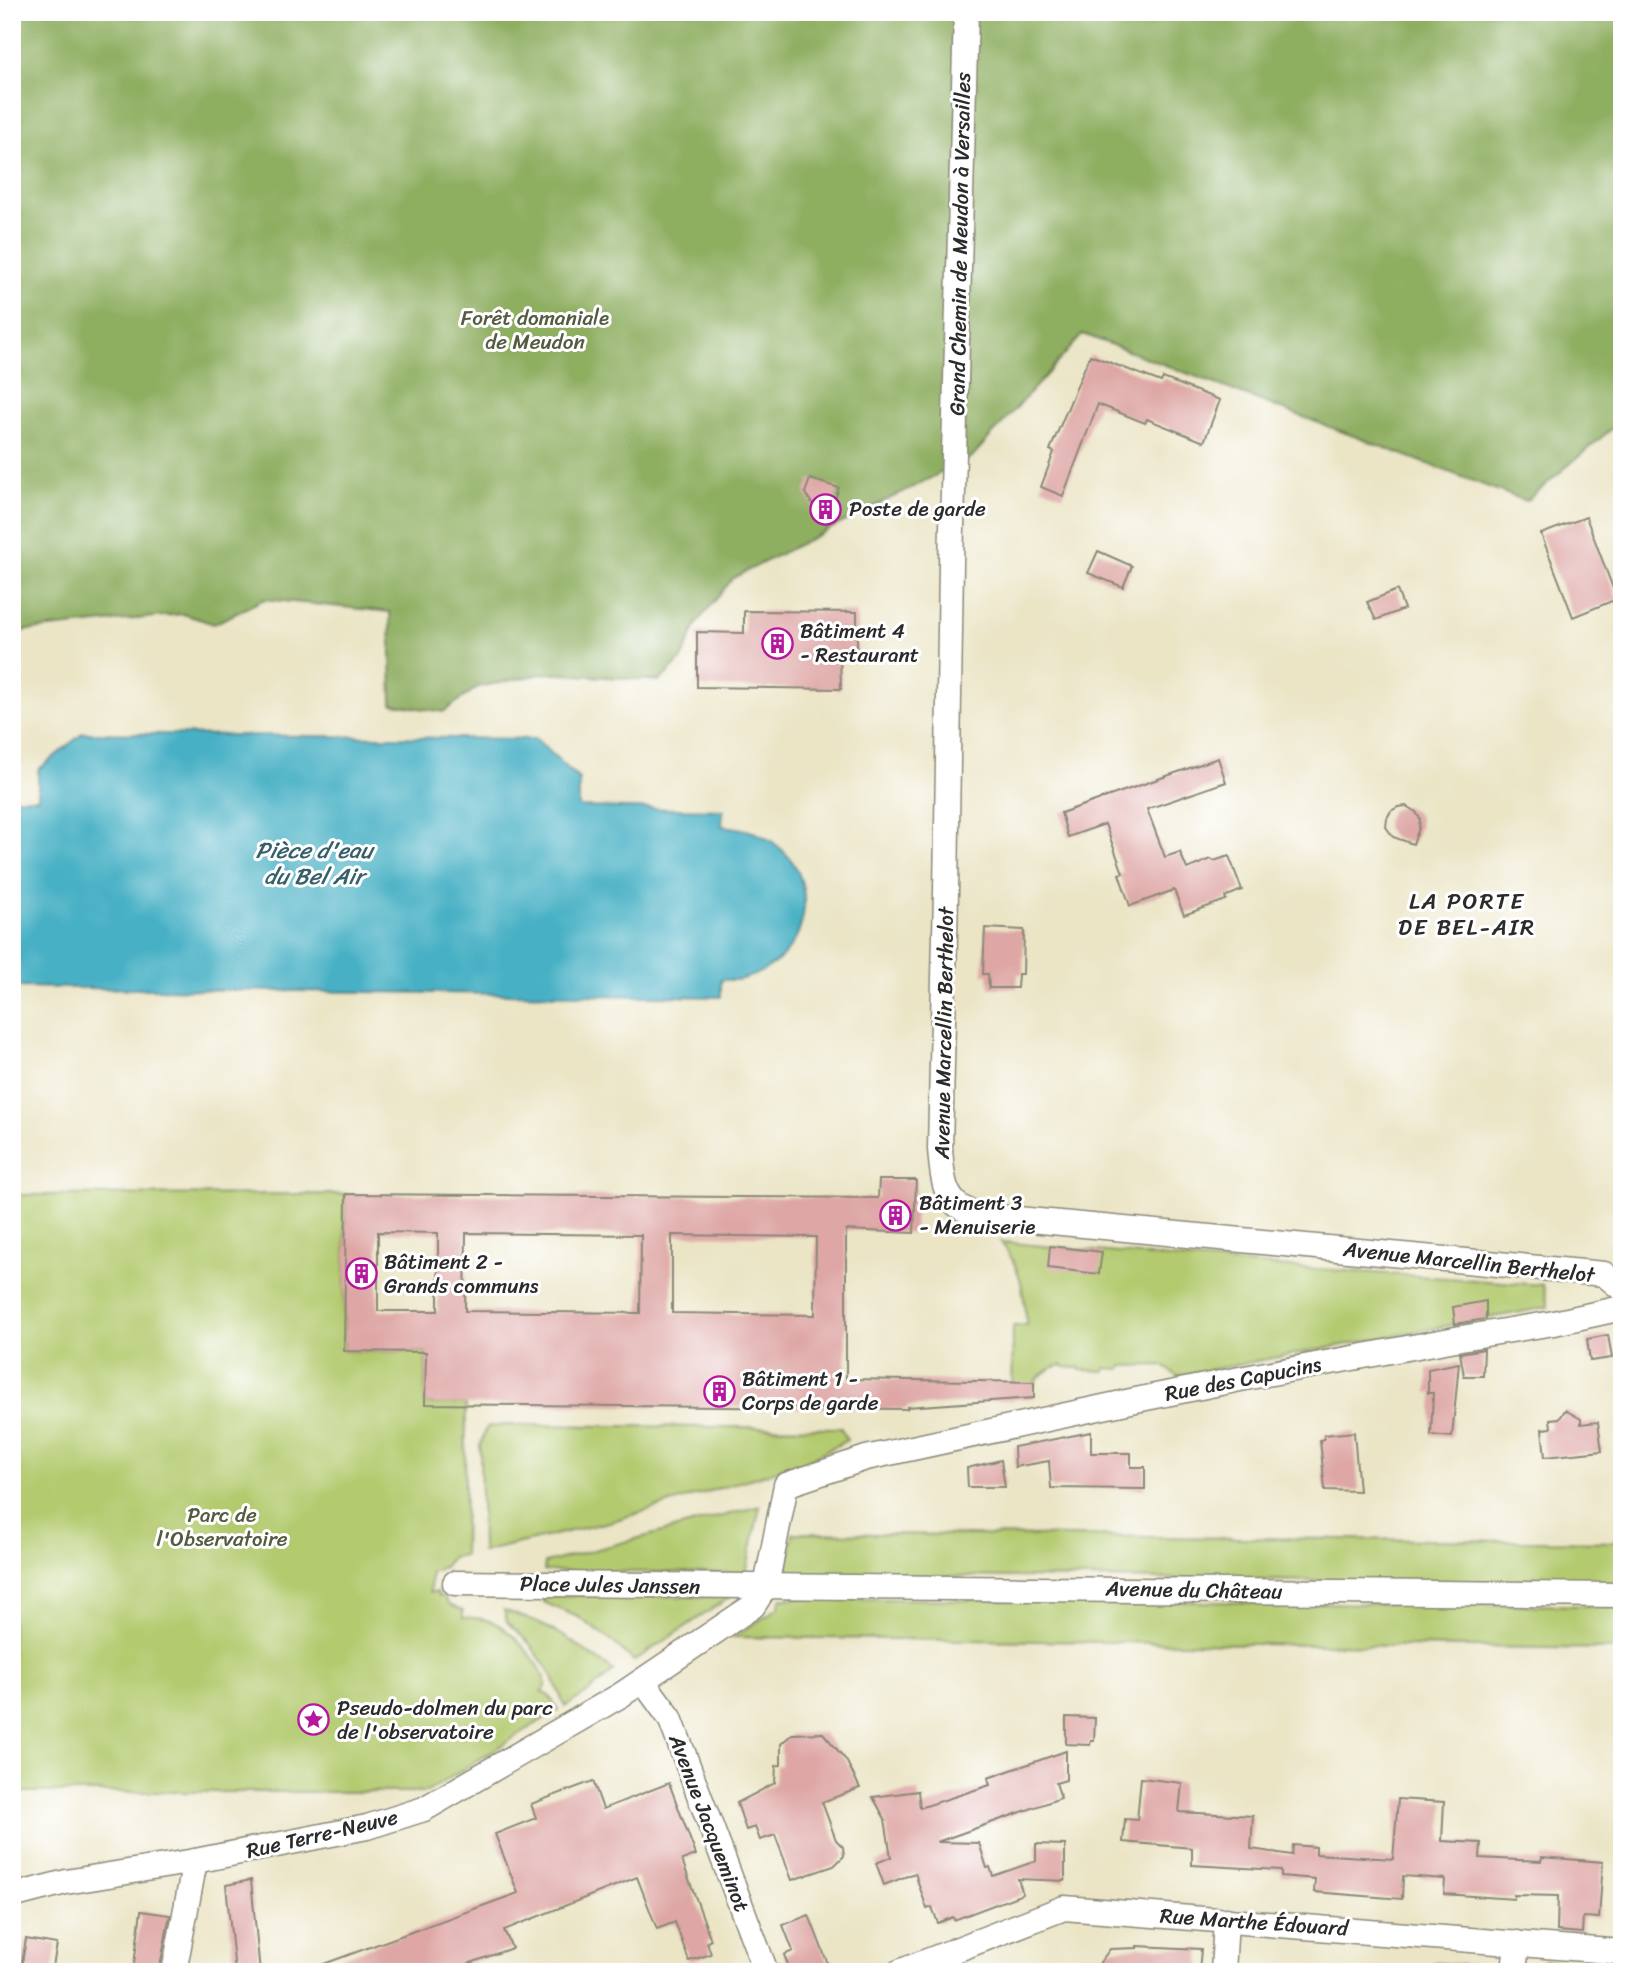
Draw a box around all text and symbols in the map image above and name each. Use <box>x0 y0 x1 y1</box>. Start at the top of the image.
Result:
street label: Grand Chemin de Meudon à Versailles <box>938 72 982 416</box>
park label: Forêt domaniale de Meudon <box>461 299 609 361</box>
place label: Poste de garde <box>849 490 986 528</box>
building icon: Poste de garde <box>809 492 843 526</box>
place label: Bâtiment 4 - Restaurant <box>800 612 919 674</box>
building icon: Bâtiment 4 - Restaurant <box>760 626 794 660</box>
water label: Pièce d'eau du Bel Air <box>255 830 375 897</box>
district label: LA PORTE DE BEL-AIR <box>1398 881 1536 948</box>
street label: Avenue Marcellin Berthelot <box>923 905 965 1160</box>
place label: Bâtiment 3 - Menuiserie <box>919 1184 1036 1246</box>
building icon: Bâtiment 3 - Menuiserie <box>879 1198 913 1232</box>
street label: Avenue Marcellin Berthelot <box>1341 1230 1598 1294</box>
place label: Bâtiment 2 - Grands communs <box>384 1243 539 1305</box>
building icon: Bâtiment 2 - Grands communs <box>344 1257 378 1291</box>
street label: Rue des Capucins <box>1161 1345 1325 1413</box>
place label: Bâtiment 1 - Corps de garde <box>742 1360 879 1422</box>
building icon: Bâtiment 1 - Corps de garde <box>702 1374 736 1408</box>
park label: Parc de l'Observatoire <box>156 1496 288 1558</box>
street label: Place Jules Janssen <box>519 1564 701 1606</box>
street label: Avenue du Château <box>1104 1569 1283 1611</box>
place label: Pseudo-dolmen du parc de l'observatoire <box>337 1689 553 1751</box>
place icon: Pseudo-dolmen du parc de l'observatoire <box>297 1703 331 1737</box>
street label: Avenue Jacqueminot <box>657 1727 760 1918</box>
street label: Rue Terre-Neuve <box>242 1798 402 1870</box>
street label: Rue Marthe Édouard <box>1159 1896 1351 1948</box>

